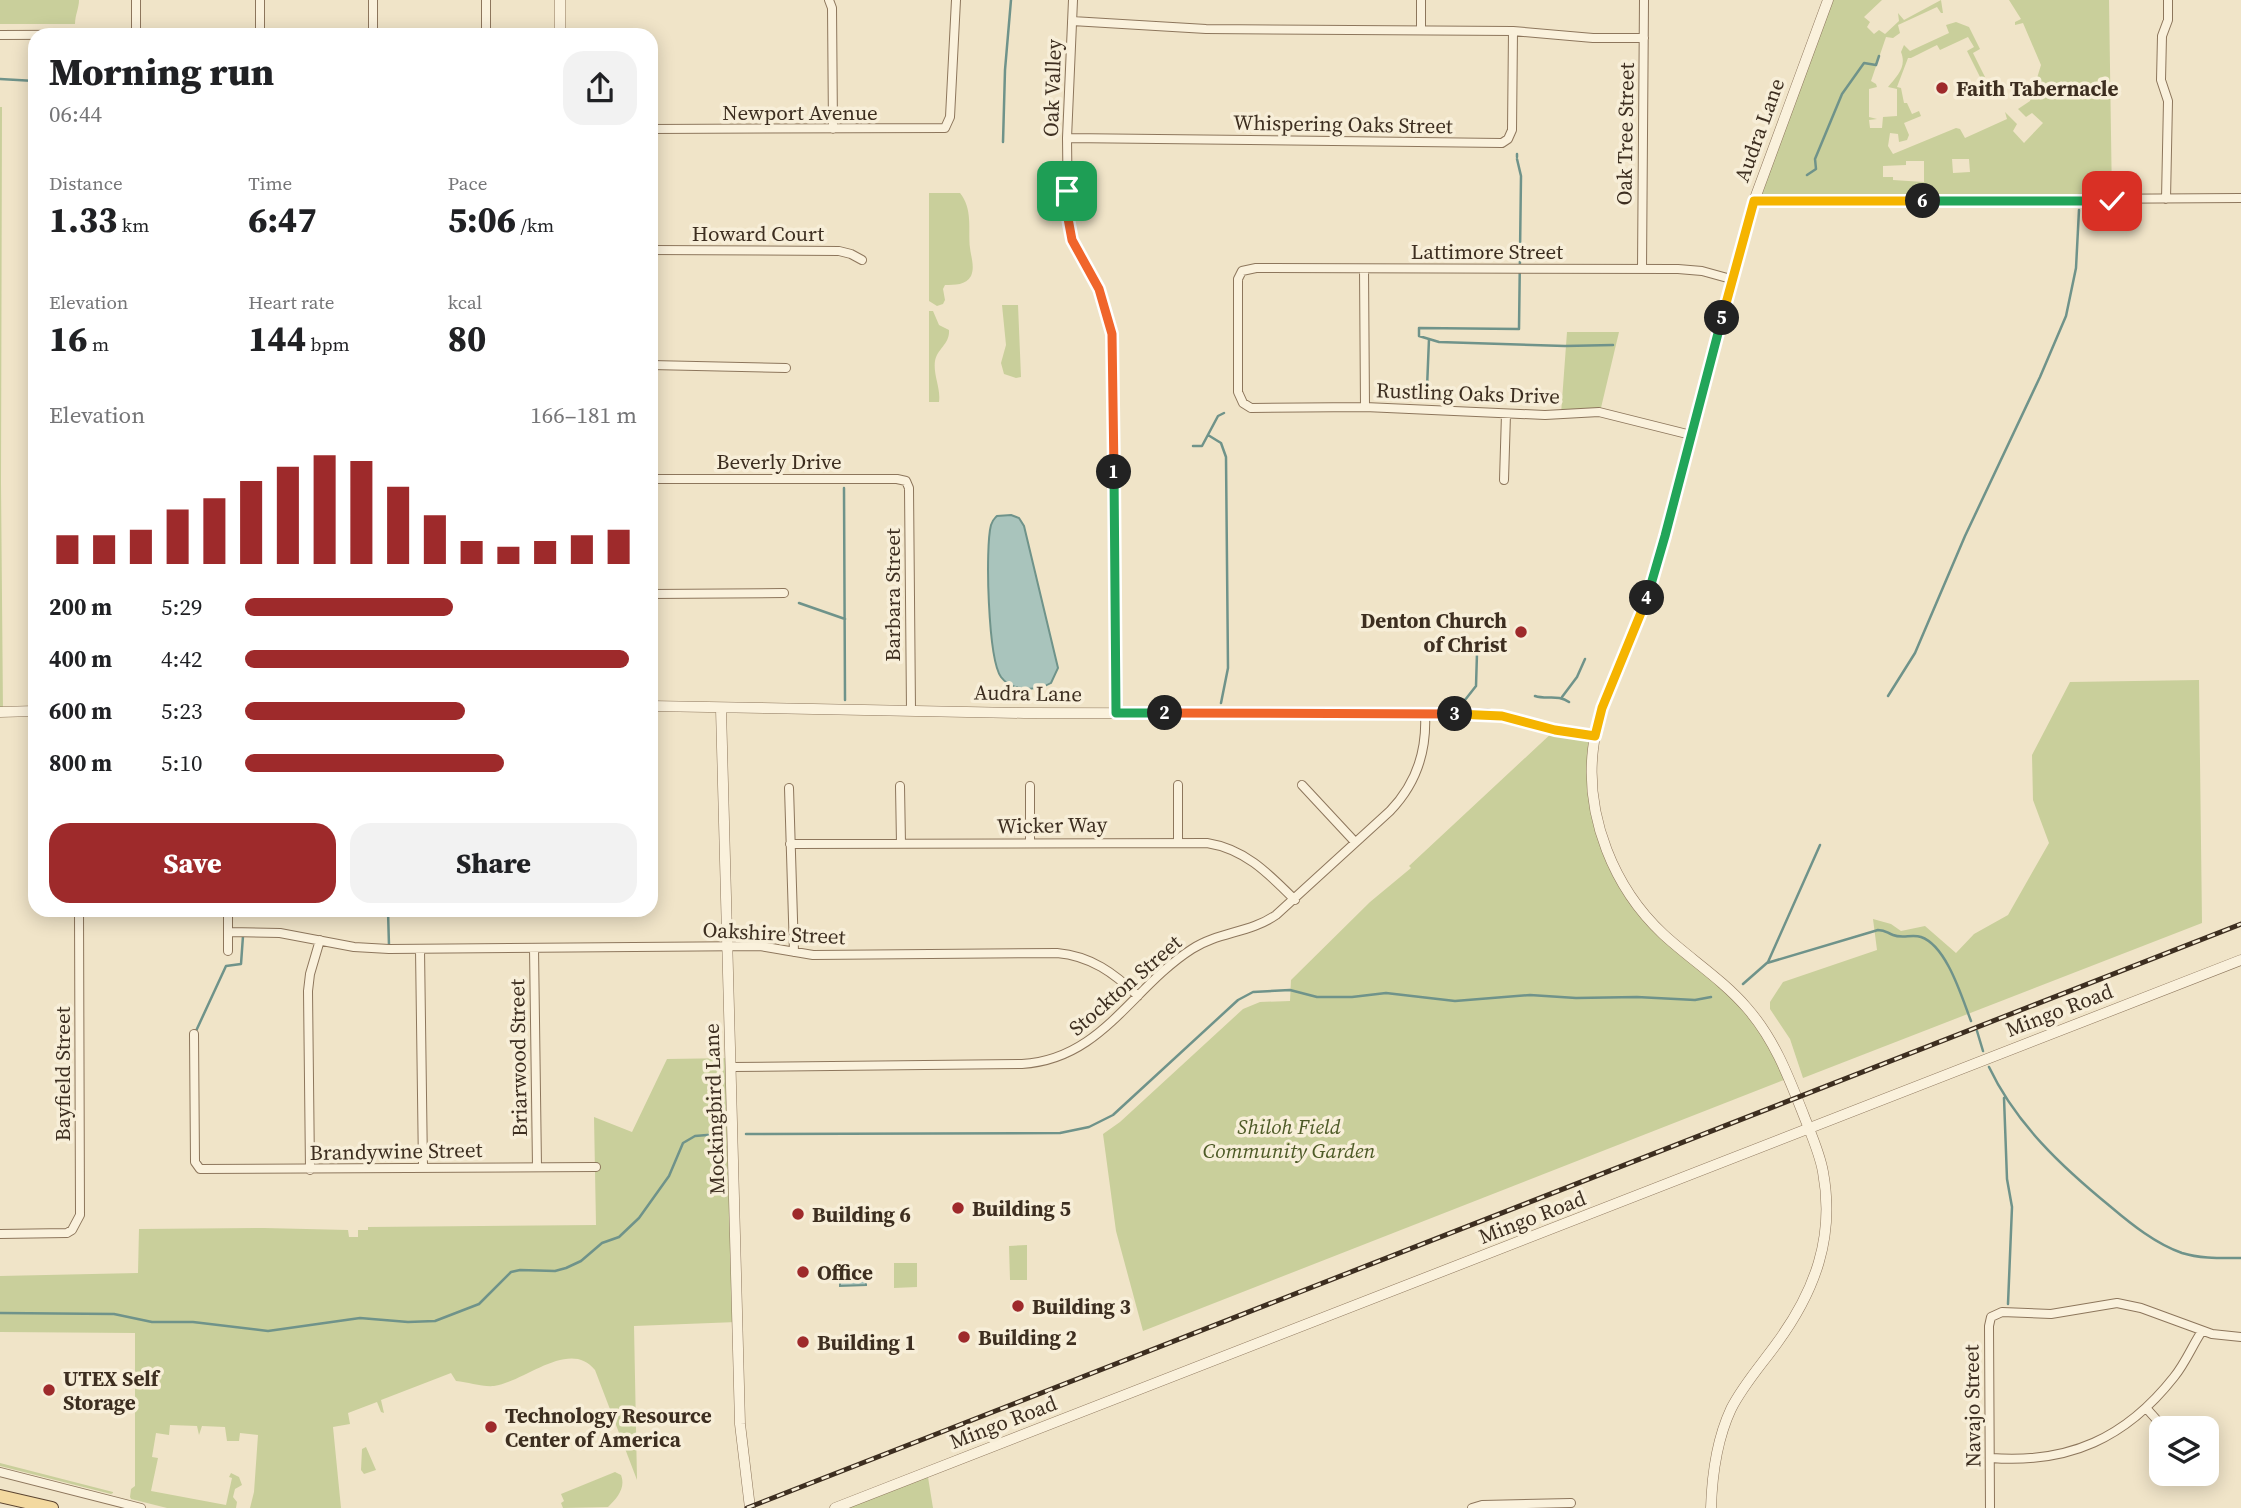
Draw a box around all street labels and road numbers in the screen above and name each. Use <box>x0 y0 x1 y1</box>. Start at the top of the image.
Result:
street label: Oak Valley <box>1036 38 1068 138</box>
street label: Oak Tree Street <box>1609 62 1641 206</box>
street label: Audra Lane <box>1727 74 1791 186</box>
street label: Newport Avenue <box>722 98 878 127</box>
street label: Whispering Oaks Street <box>1233 108 1453 140</box>
street label: Howard Court <box>692 219 824 248</box>
street label: Lattimore Street <box>1411 237 1563 266</box>
street label: Rustling Oaks Drive <box>1376 375 1560 411</box>
street label: Beverly Drive <box>716 447 842 476</box>
street label: Barbara Street <box>878 528 907 662</box>
street label: Audra Lane <box>974 678 1082 708</box>
street label: Wicker Way <box>996 810 1108 840</box>
street label: Oakshire Street <box>702 915 846 951</box>
street label: Stockton Street <box>1062 928 1188 1042</box>
street label: Mingo Road <box>2001 976 2117 1044</box>
street label: Briarwood Street <box>502 979 534 1137</box>
street label: Bayfield Street <box>48 1006 77 1142</box>
street label: Mockingbird Lane <box>697 1023 731 1195</box>
street label: Brandywine Street <box>309 1135 483 1167</box>
street label: Mingo Road <box>1474 1183 1590 1251</box>
street label: Navajo Street <box>1956 1344 1988 1468</box>
street label: Mingo Road <box>945 1388 1061 1456</box>

